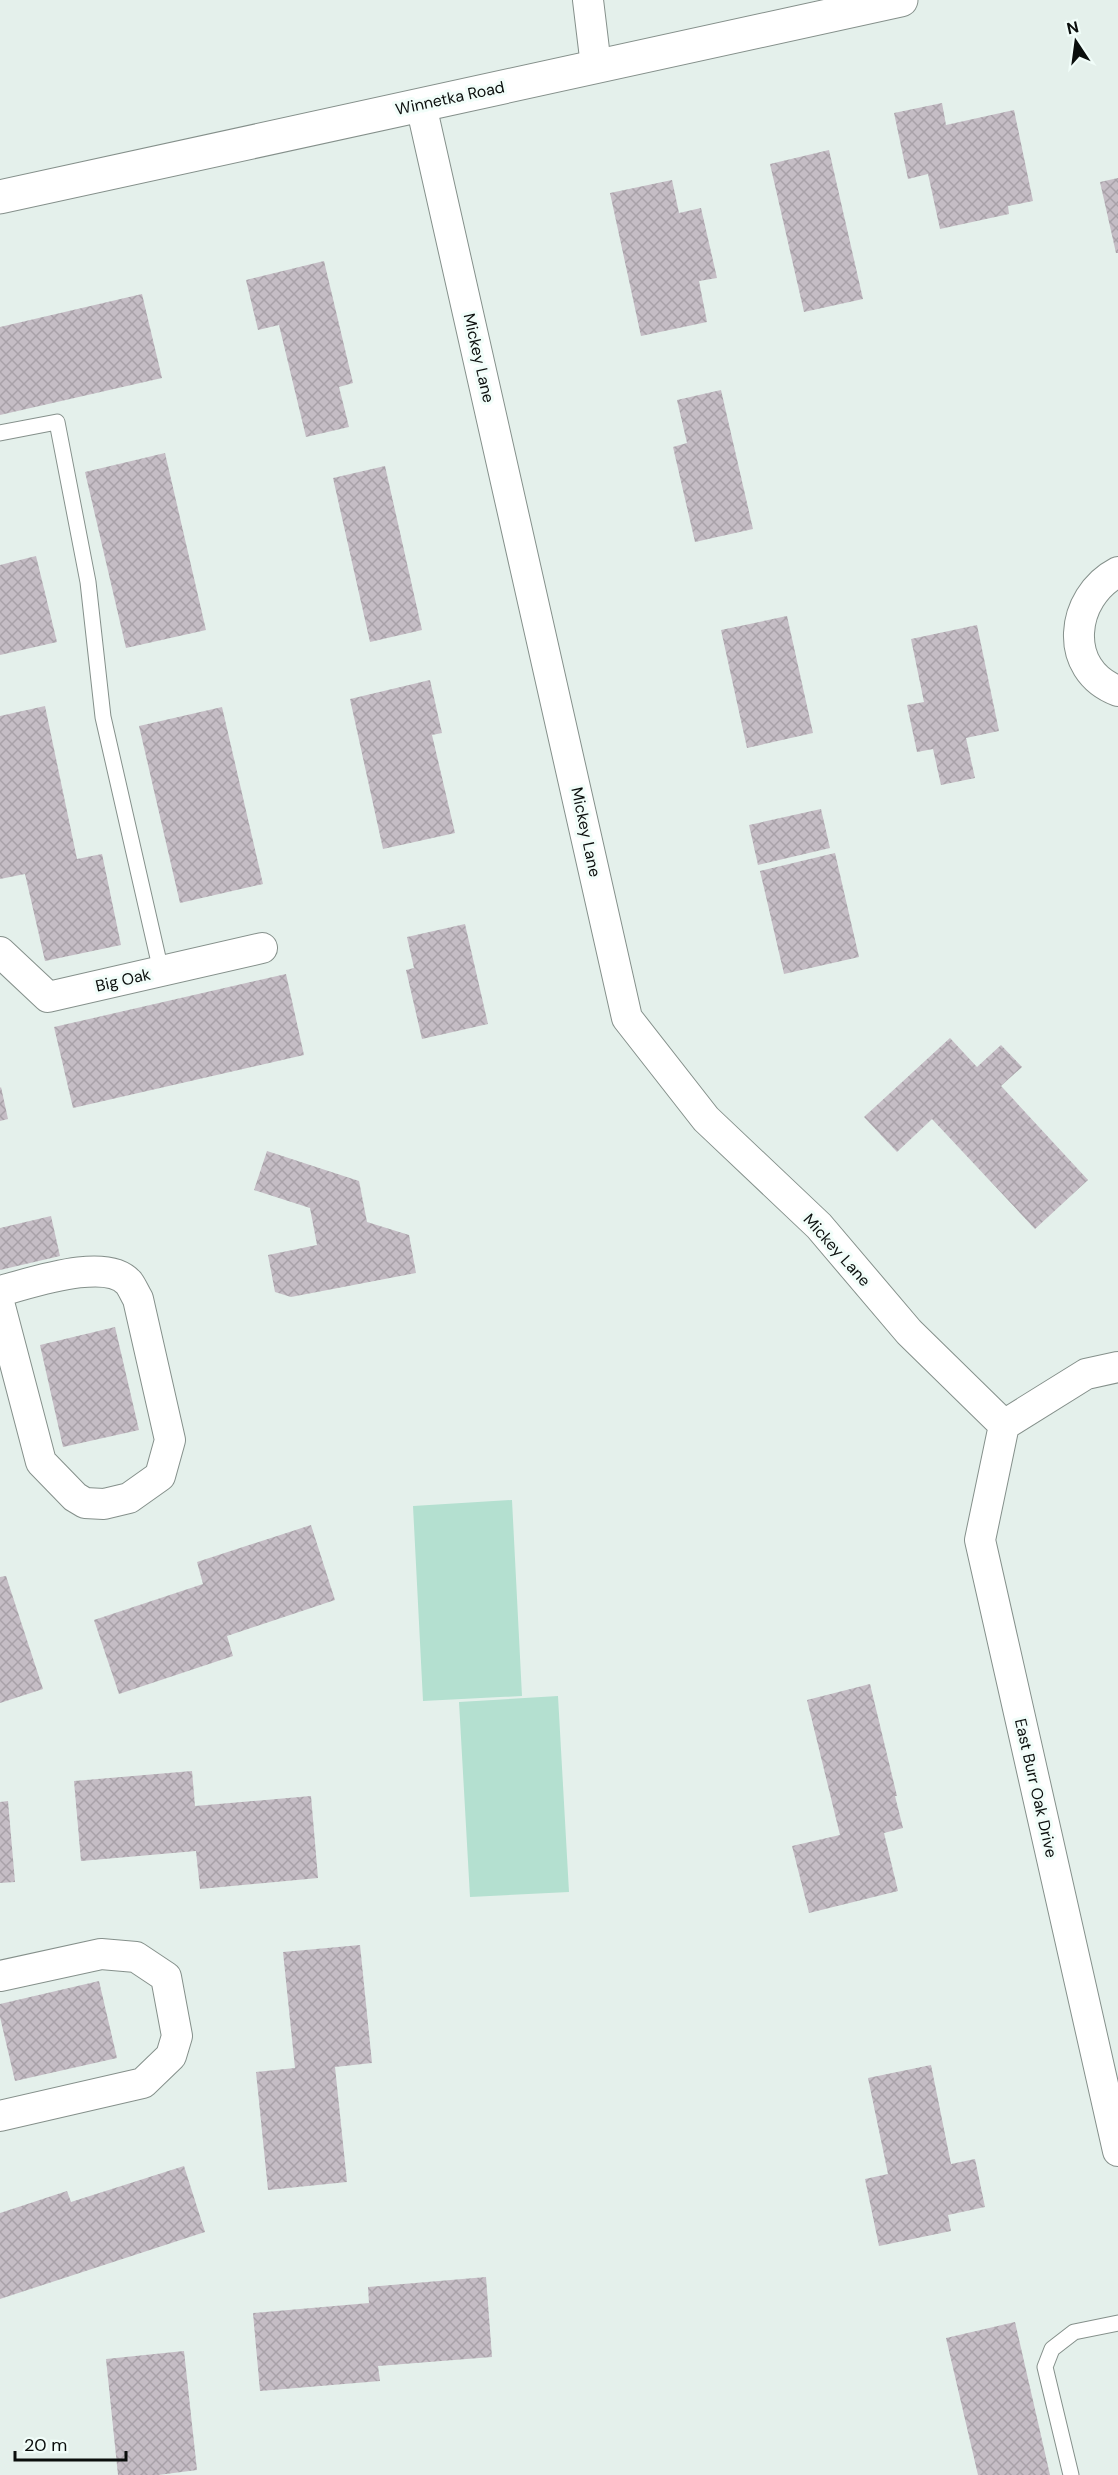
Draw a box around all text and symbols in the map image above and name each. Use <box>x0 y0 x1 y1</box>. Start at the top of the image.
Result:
north arrow <box>1046 12 1106 72</box>
text: N <box>1065 16 1081 39</box>
street label: Winnetka Road <box>394 76 506 120</box>
street label: Mickey Lane <box>459 311 499 405</box>
street label: Mickey Lane <box>566 785 606 879</box>
street label: Big Oak <box>93 963 153 997</box>
street label: Mickey Lane <box>799 1209 875 1291</box>
street label: East Burr Oak Drive <box>1010 1716 1062 1860</box>
scale bar <box>15 2424 126 2462</box>
text: 20 m <box>24 2433 67 2457</box>

